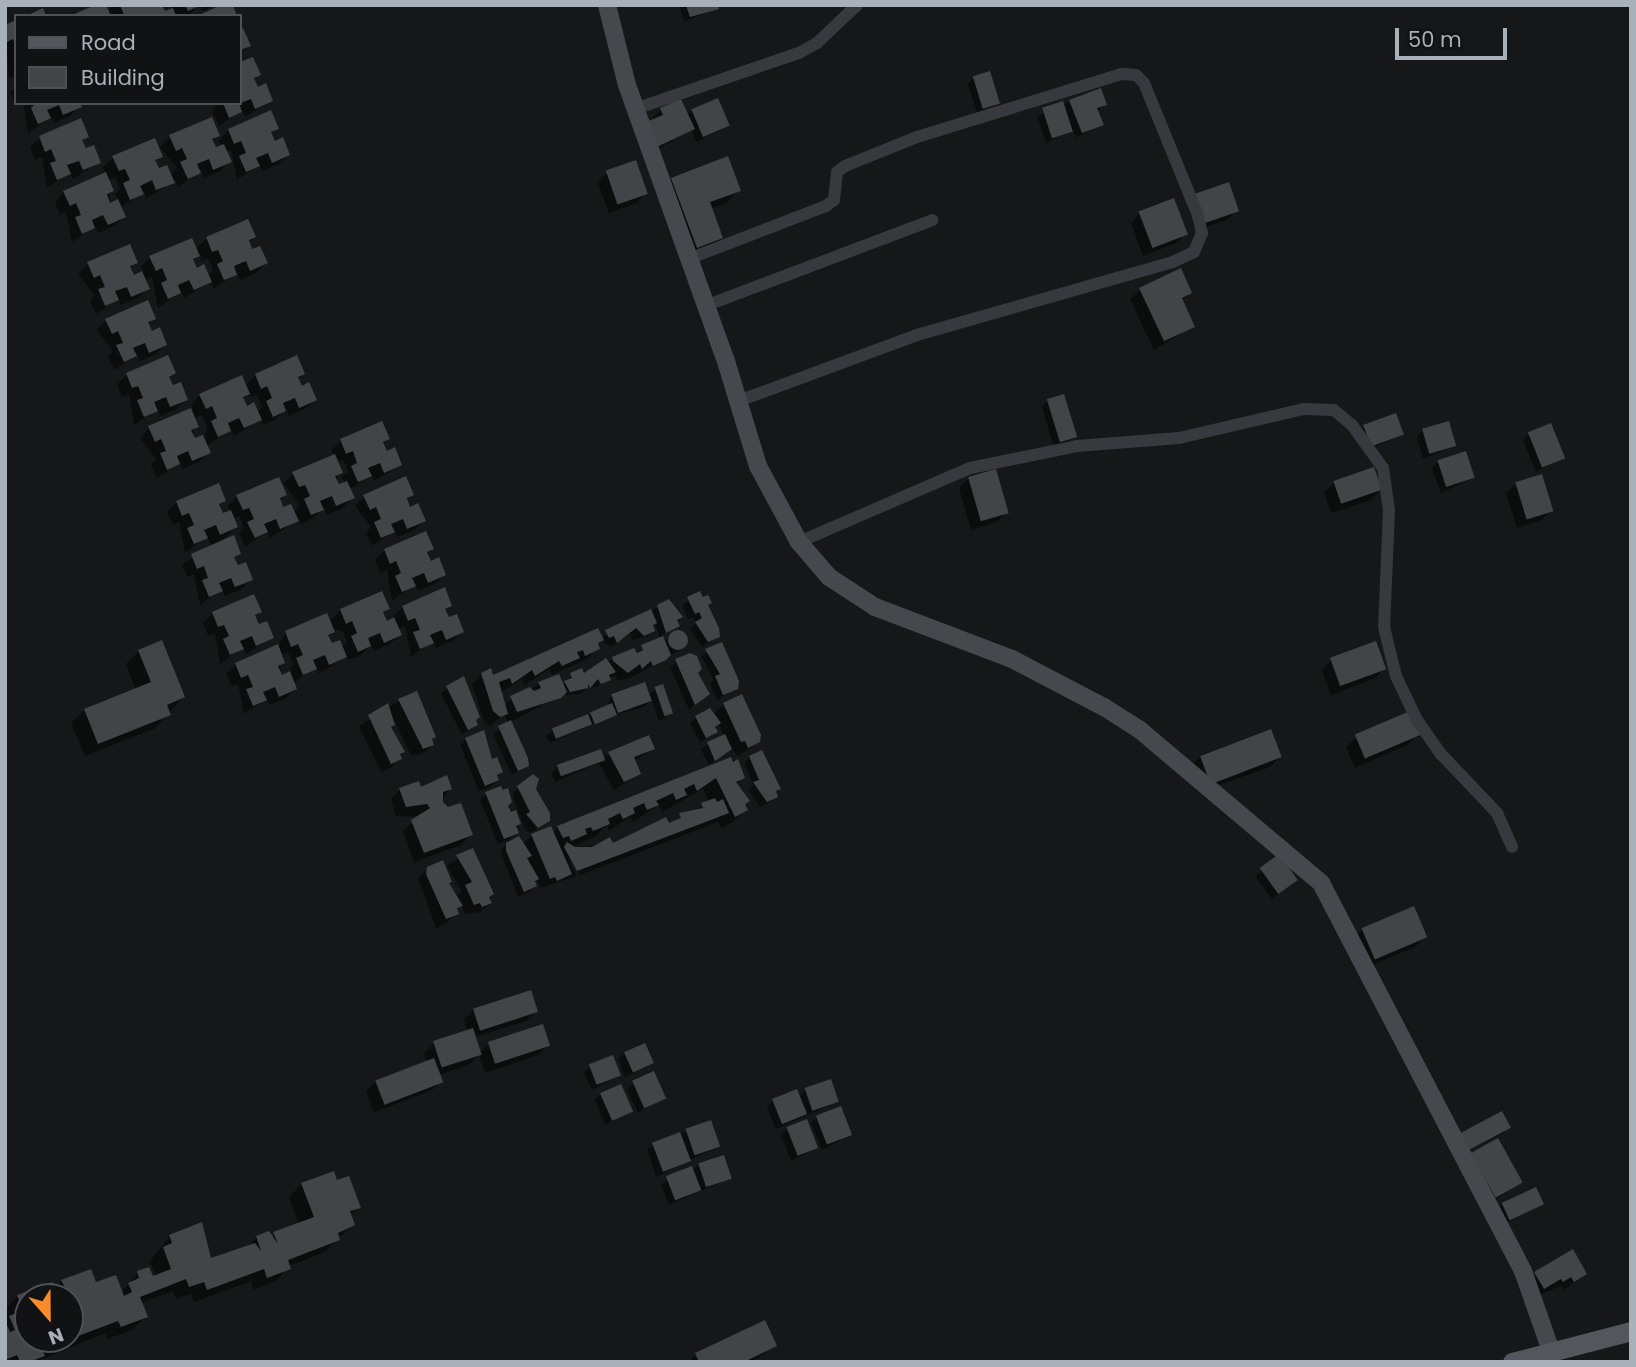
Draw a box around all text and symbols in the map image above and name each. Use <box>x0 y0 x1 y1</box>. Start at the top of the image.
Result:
legend <box>14 14 242 105</box>
scale bar <box>1398 14 1510 58</box>
text: 50 m <box>1408 25 1462 54</box>
text: Road <box>81 28 136 57</box>
text: Building <box>81 63 165 92</box>
north arrow <box>14 1283 84 1353</box>
text: N <box>44 1321 68 1351</box>

